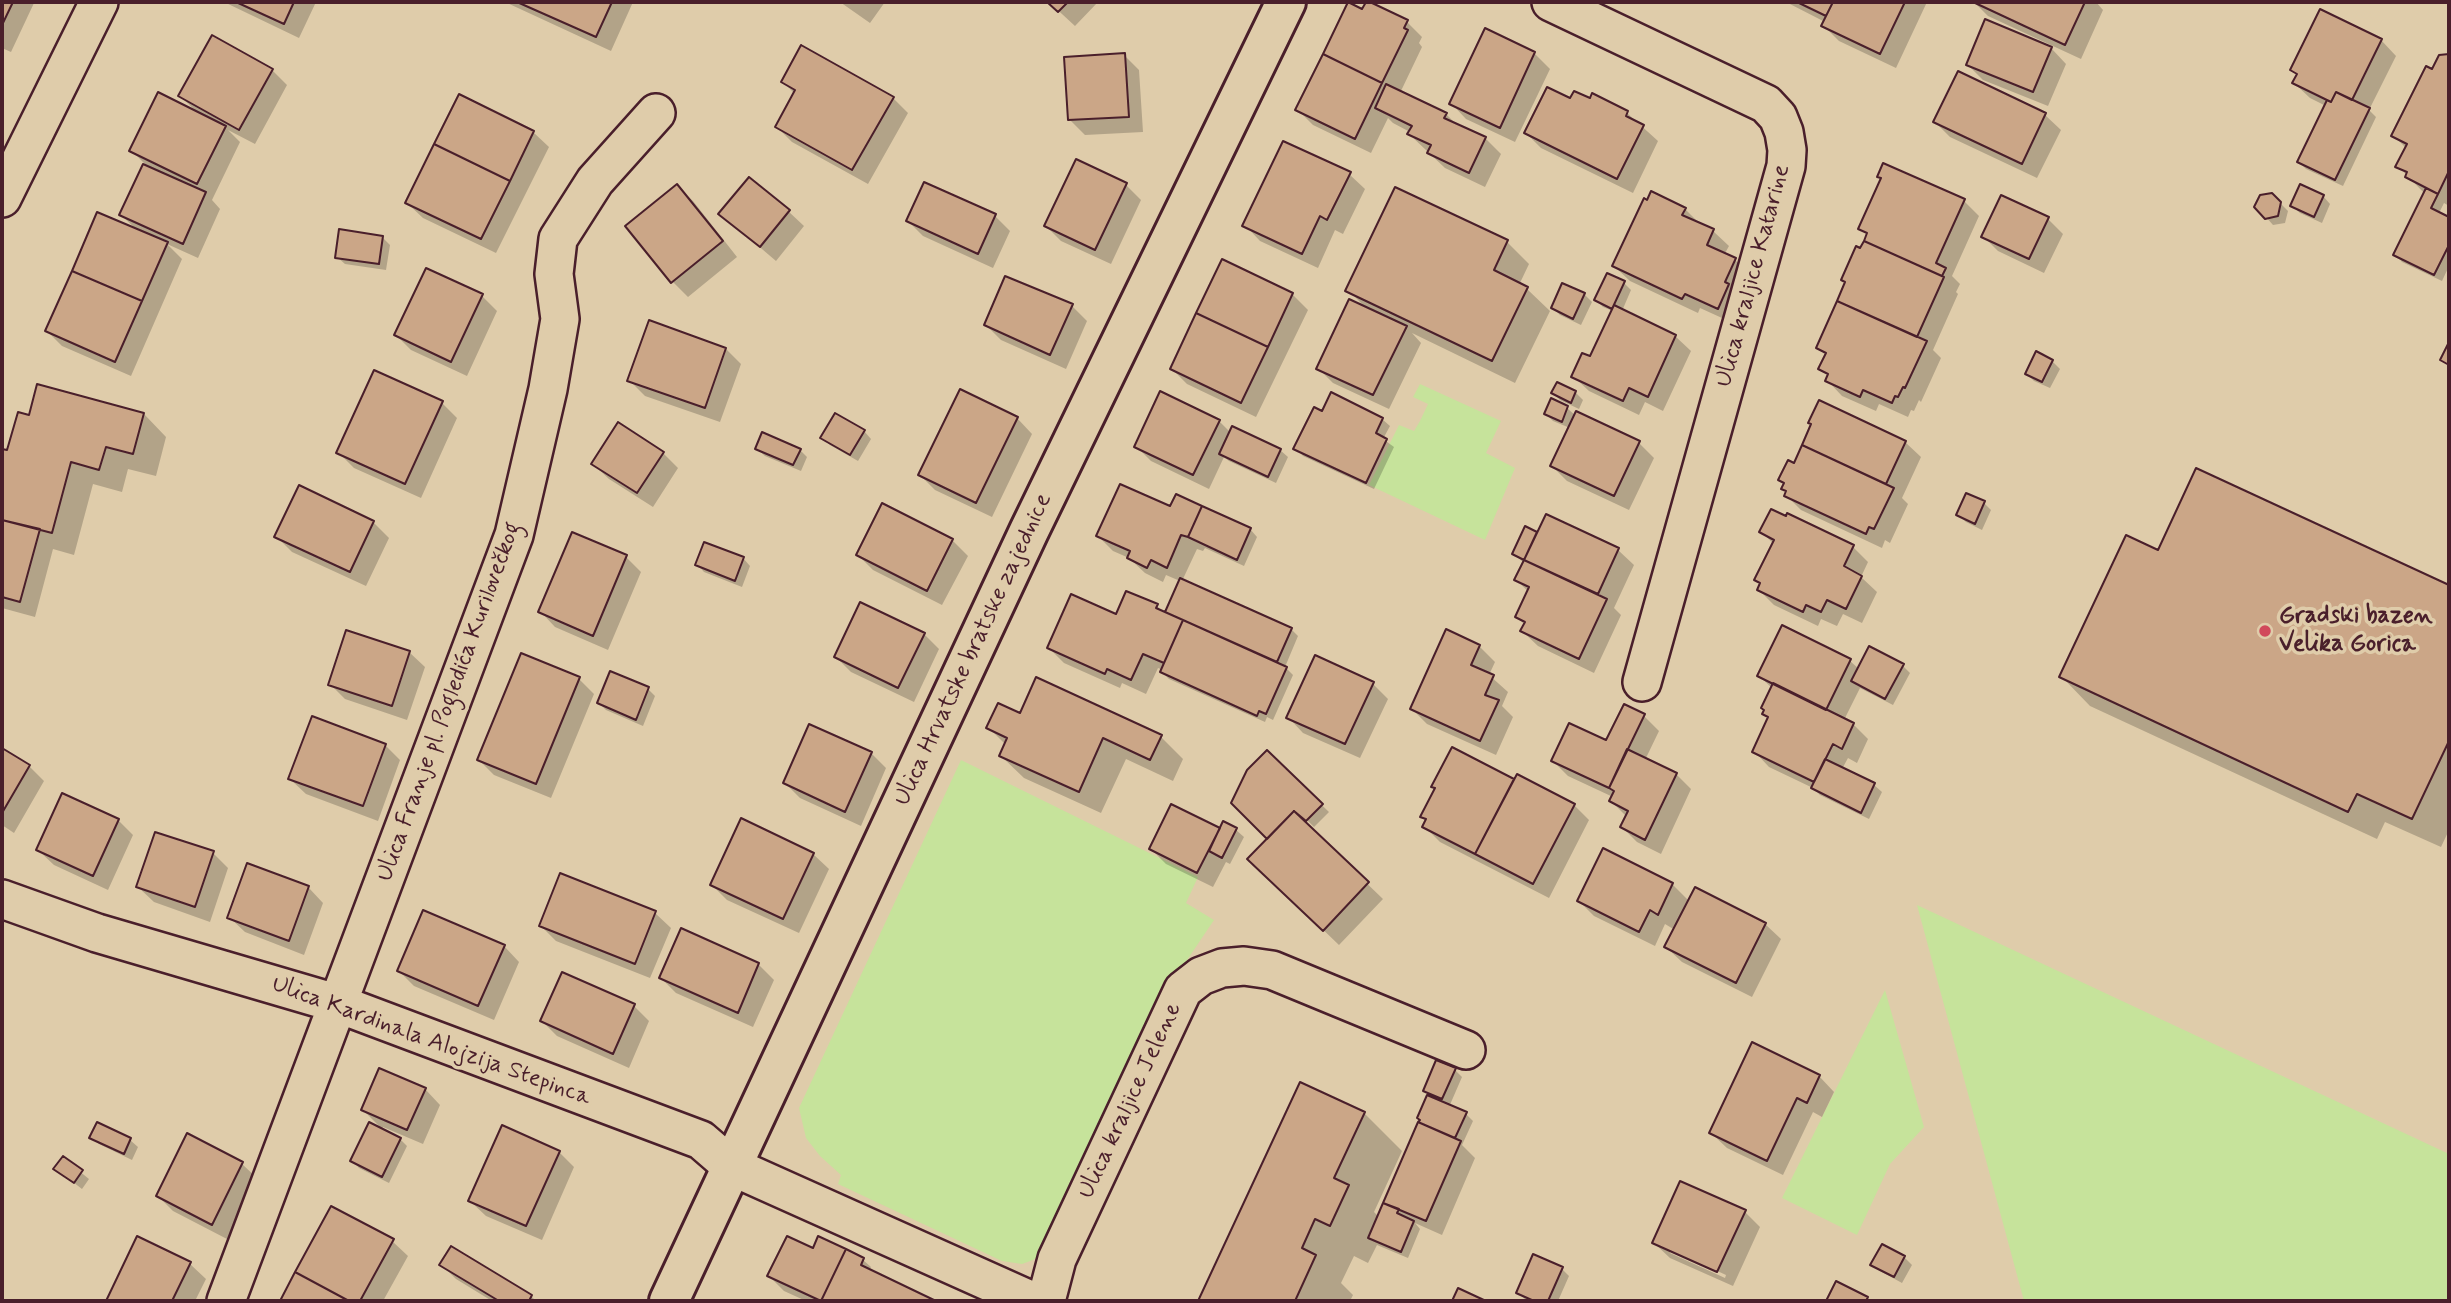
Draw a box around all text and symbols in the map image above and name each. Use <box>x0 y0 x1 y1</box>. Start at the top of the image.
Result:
street label: Ulica kraljice Katarine <box>1710 162 1798 390</box>
street label: Ulica Hrvatske bratske zajednice <box>889 489 1059 811</box>
street label: Ulica Franje pl. Pogledića Kurilovečkog <box>371 518 529 886</box>
place label: Gradski bazen Velika Gorica <box>2279 603 2433 659</box>
marker: Gradski bazen Velika Gorica <box>2257 623 2273 639</box>
street label: Ulica Kardinala Alojzija Stepinca <box>267 971 595 1113</box>
street label: Ulica kraljice Jelene <box>1073 998 1189 1204</box>

